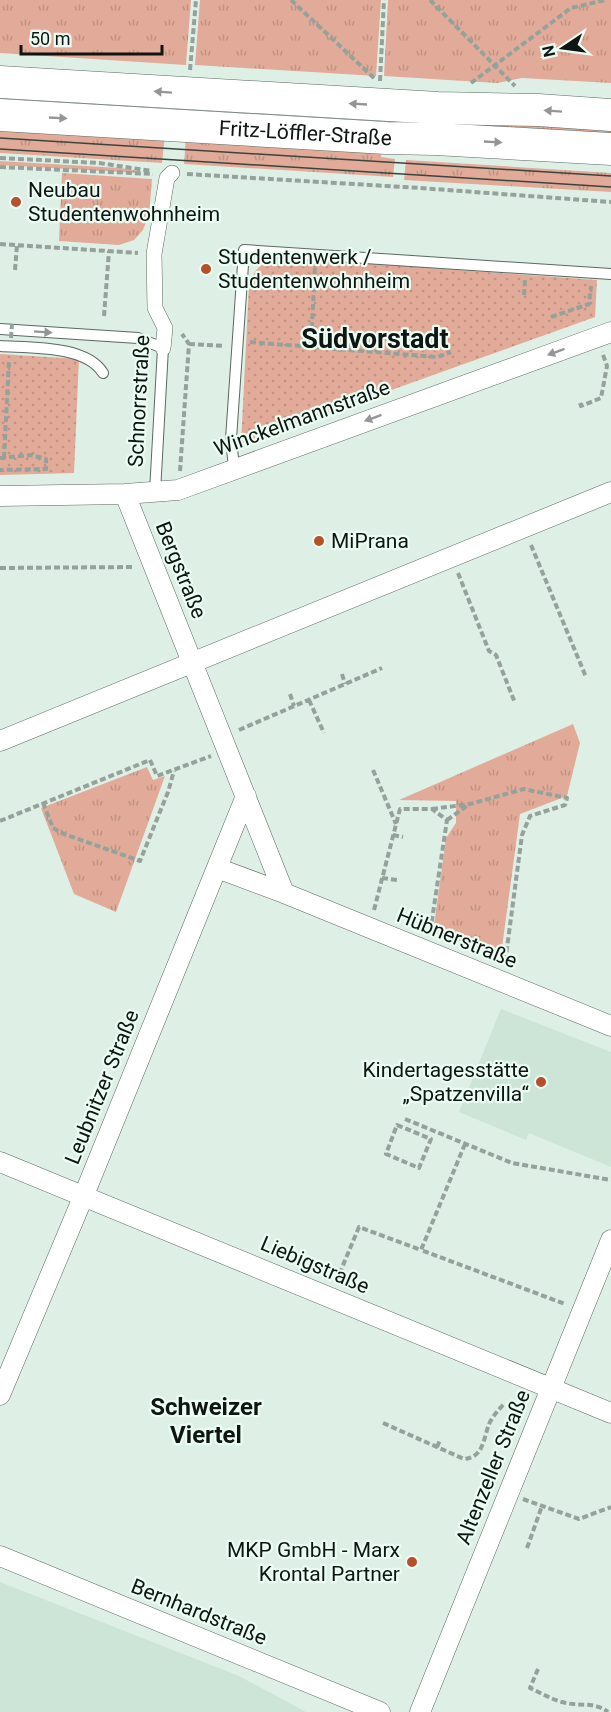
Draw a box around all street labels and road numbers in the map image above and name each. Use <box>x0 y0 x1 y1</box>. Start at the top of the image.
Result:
street label: Fritz-Löffler-Straße <box>218 116 392 150</box>
street label: Schnorrstraße <box>124 334 154 468</box>
street label: Winckelmannstraße <box>211 375 393 461</box>
street label: Bergstraße <box>151 518 211 622</box>
street label: Hübnerstraße <box>393 903 521 973</box>
street label: Leubnitzer Straße <box>60 1006 144 1168</box>
street label: Liebigstraße <box>257 1231 373 1299</box>
street label: Altenzeller Straße <box>451 1386 535 1548</box>
street label: Bernhardstraße <box>128 1574 270 1650</box>

